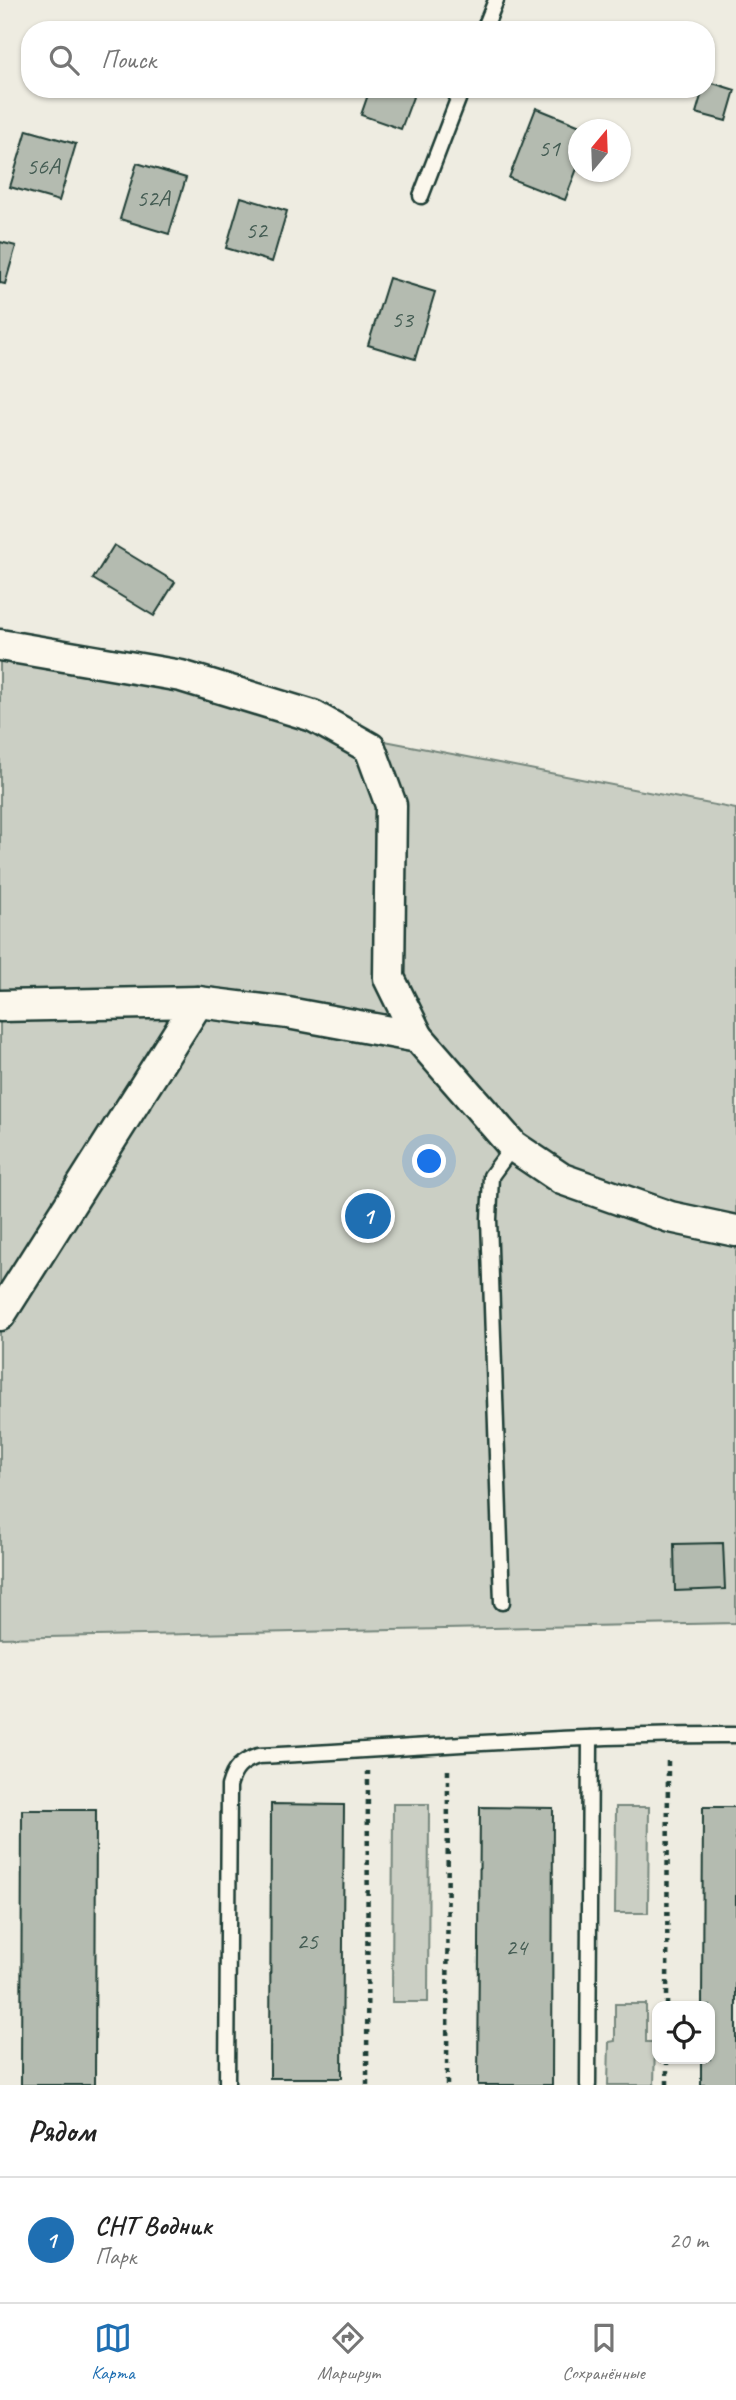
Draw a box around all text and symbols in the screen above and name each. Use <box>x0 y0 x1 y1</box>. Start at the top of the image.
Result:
search box <box>21 21 715 98</box>
icon: search <box>45 41 83 79</box>
text: Поиск <box>101 43 156 76</box>
north arrow <box>568 119 631 182</box>
house number: 51 <box>538 133 561 163</box>
house number: 56А <box>26 151 61 181</box>
house number: 52А <box>136 183 171 213</box>
house number: 52 <box>245 215 269 245</box>
house number: 53 <box>391 304 415 334</box>
your location <box>412 1144 446 1178</box>
pin: 1 <box>345 1190 391 1242</box>
house number: 25 <box>296 1926 319 1956</box>
house number: 24 <box>505 1932 529 1962</box>
map controls <box>652 2001 715 2064</box>
button: locate <box>652 2001 715 2064</box>
text: Рядом <box>28 2112 95 2150</box>
text: СНТ Водник <box>95 2209 212 2242</box>
text: 1 <box>46 2226 56 2255</box>
text: 20 m <box>669 2226 708 2255</box>
text: Парк <box>95 2242 136 2271</box>
tab: Карта <box>91 2319 135 2385</box>
tab: Маршрут <box>317 2319 380 2385</box>
tab: Сохранённые <box>562 2319 645 2385</box>

